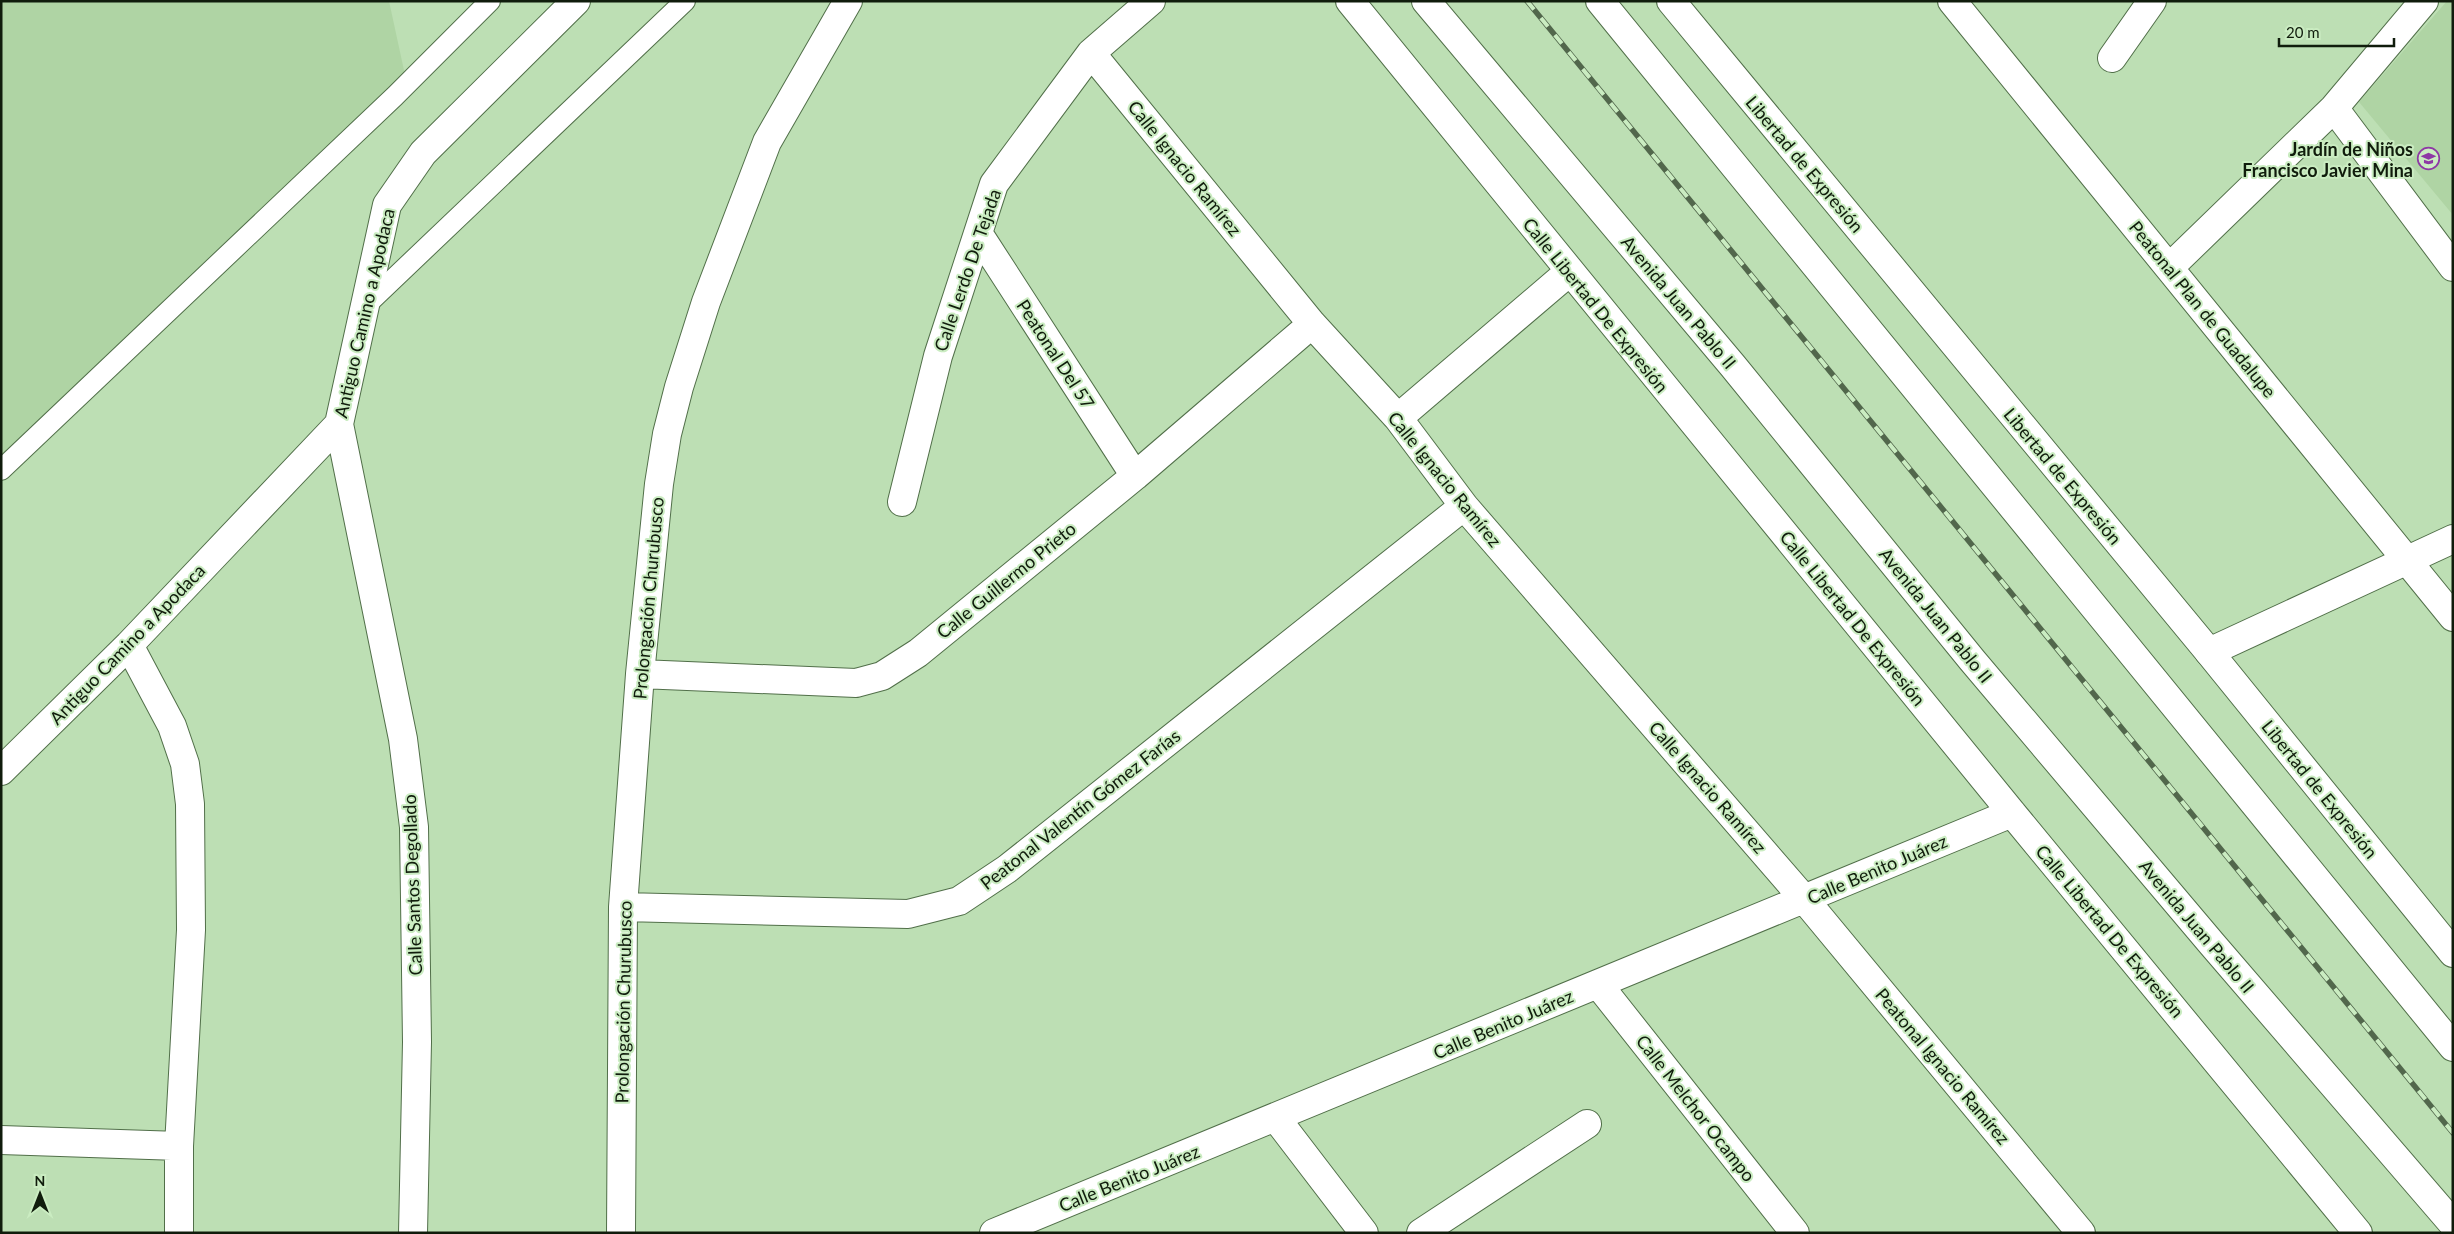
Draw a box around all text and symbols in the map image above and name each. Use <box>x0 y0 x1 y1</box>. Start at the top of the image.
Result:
scale bar <box>2279 15 2394 47</box>
text: 20 m <box>2286 23 2320 41</box>
street label: Libertad de Expresión <box>1741 91 1869 237</box>
street label: Calle Ignacio Ramírez <box>1124 96 1246 240</box>
place label: Jardín de Niños Francisco Javier Mina <box>2242 138 2413 181</box>
school or university icon: Jardín de Niños Francisco Javier Mina <box>2417 147 2441 171</box>
street label: Calle Lerdo De Tejada <box>929 186 1005 354</box>
street label: Antiguo Camino a Apodaca <box>329 206 399 420</box>
street label: Calle Libertad De Expresión <box>1519 213 1673 397</box>
street label: Peatonal Plan de Guadalupe <box>2125 216 2281 402</box>
street label: Avenida Juan Pablo II <box>1617 231 1741 373</box>
street label: Peatonal Del 57 <box>1012 295 1100 413</box>
street label: Libertad de Expresión <box>1999 403 2127 549</box>
street label: Calle Ignacio Ramírez <box>1384 407 1506 551</box>
street label: Prolongación Churubusco <box>628 496 668 700</box>
street label: Calle Guillermo Prieto <box>932 517 1080 643</box>
street label: Calle Libertad De Expresión <box>1776 526 1930 710</box>
street label: Avenida Juan Pablo II <box>1875 543 1997 687</box>
street label: Antiguo Camino a Apodaca <box>45 559 209 729</box>
street label: Libertad de Expresión <box>2257 715 2383 863</box>
street label: Calle Ignacio Ramírez <box>1645 717 1771 857</box>
street label: Peatonal Valentín Gómez Farías <box>976 724 1184 894</box>
street label: Calle Santos Degollado <box>398 794 426 976</box>
street label: Calle Benito Juárez <box>1804 830 1950 908</box>
street label: Calle Libertad De Expresión <box>2031 840 2189 1022</box>
street label: Avenida Juan Pablo II <box>2135 855 2259 997</box>
street label: Prolongación Churubusco <box>610 900 636 1104</box>
street label: Peatonal Ignacio Ramírez <box>1871 983 2015 1149</box>
street label: Calle Benito Juárez <box>1430 985 1576 1063</box>
street label: Calle Melchor Ocampo <box>1632 1030 1760 1186</box>
street label: Calle Benito Juárez <box>1055 1140 1203 1216</box>
north arrow <box>15 1169 65 1219</box>
text: N <box>35 1172 45 1189</box>

